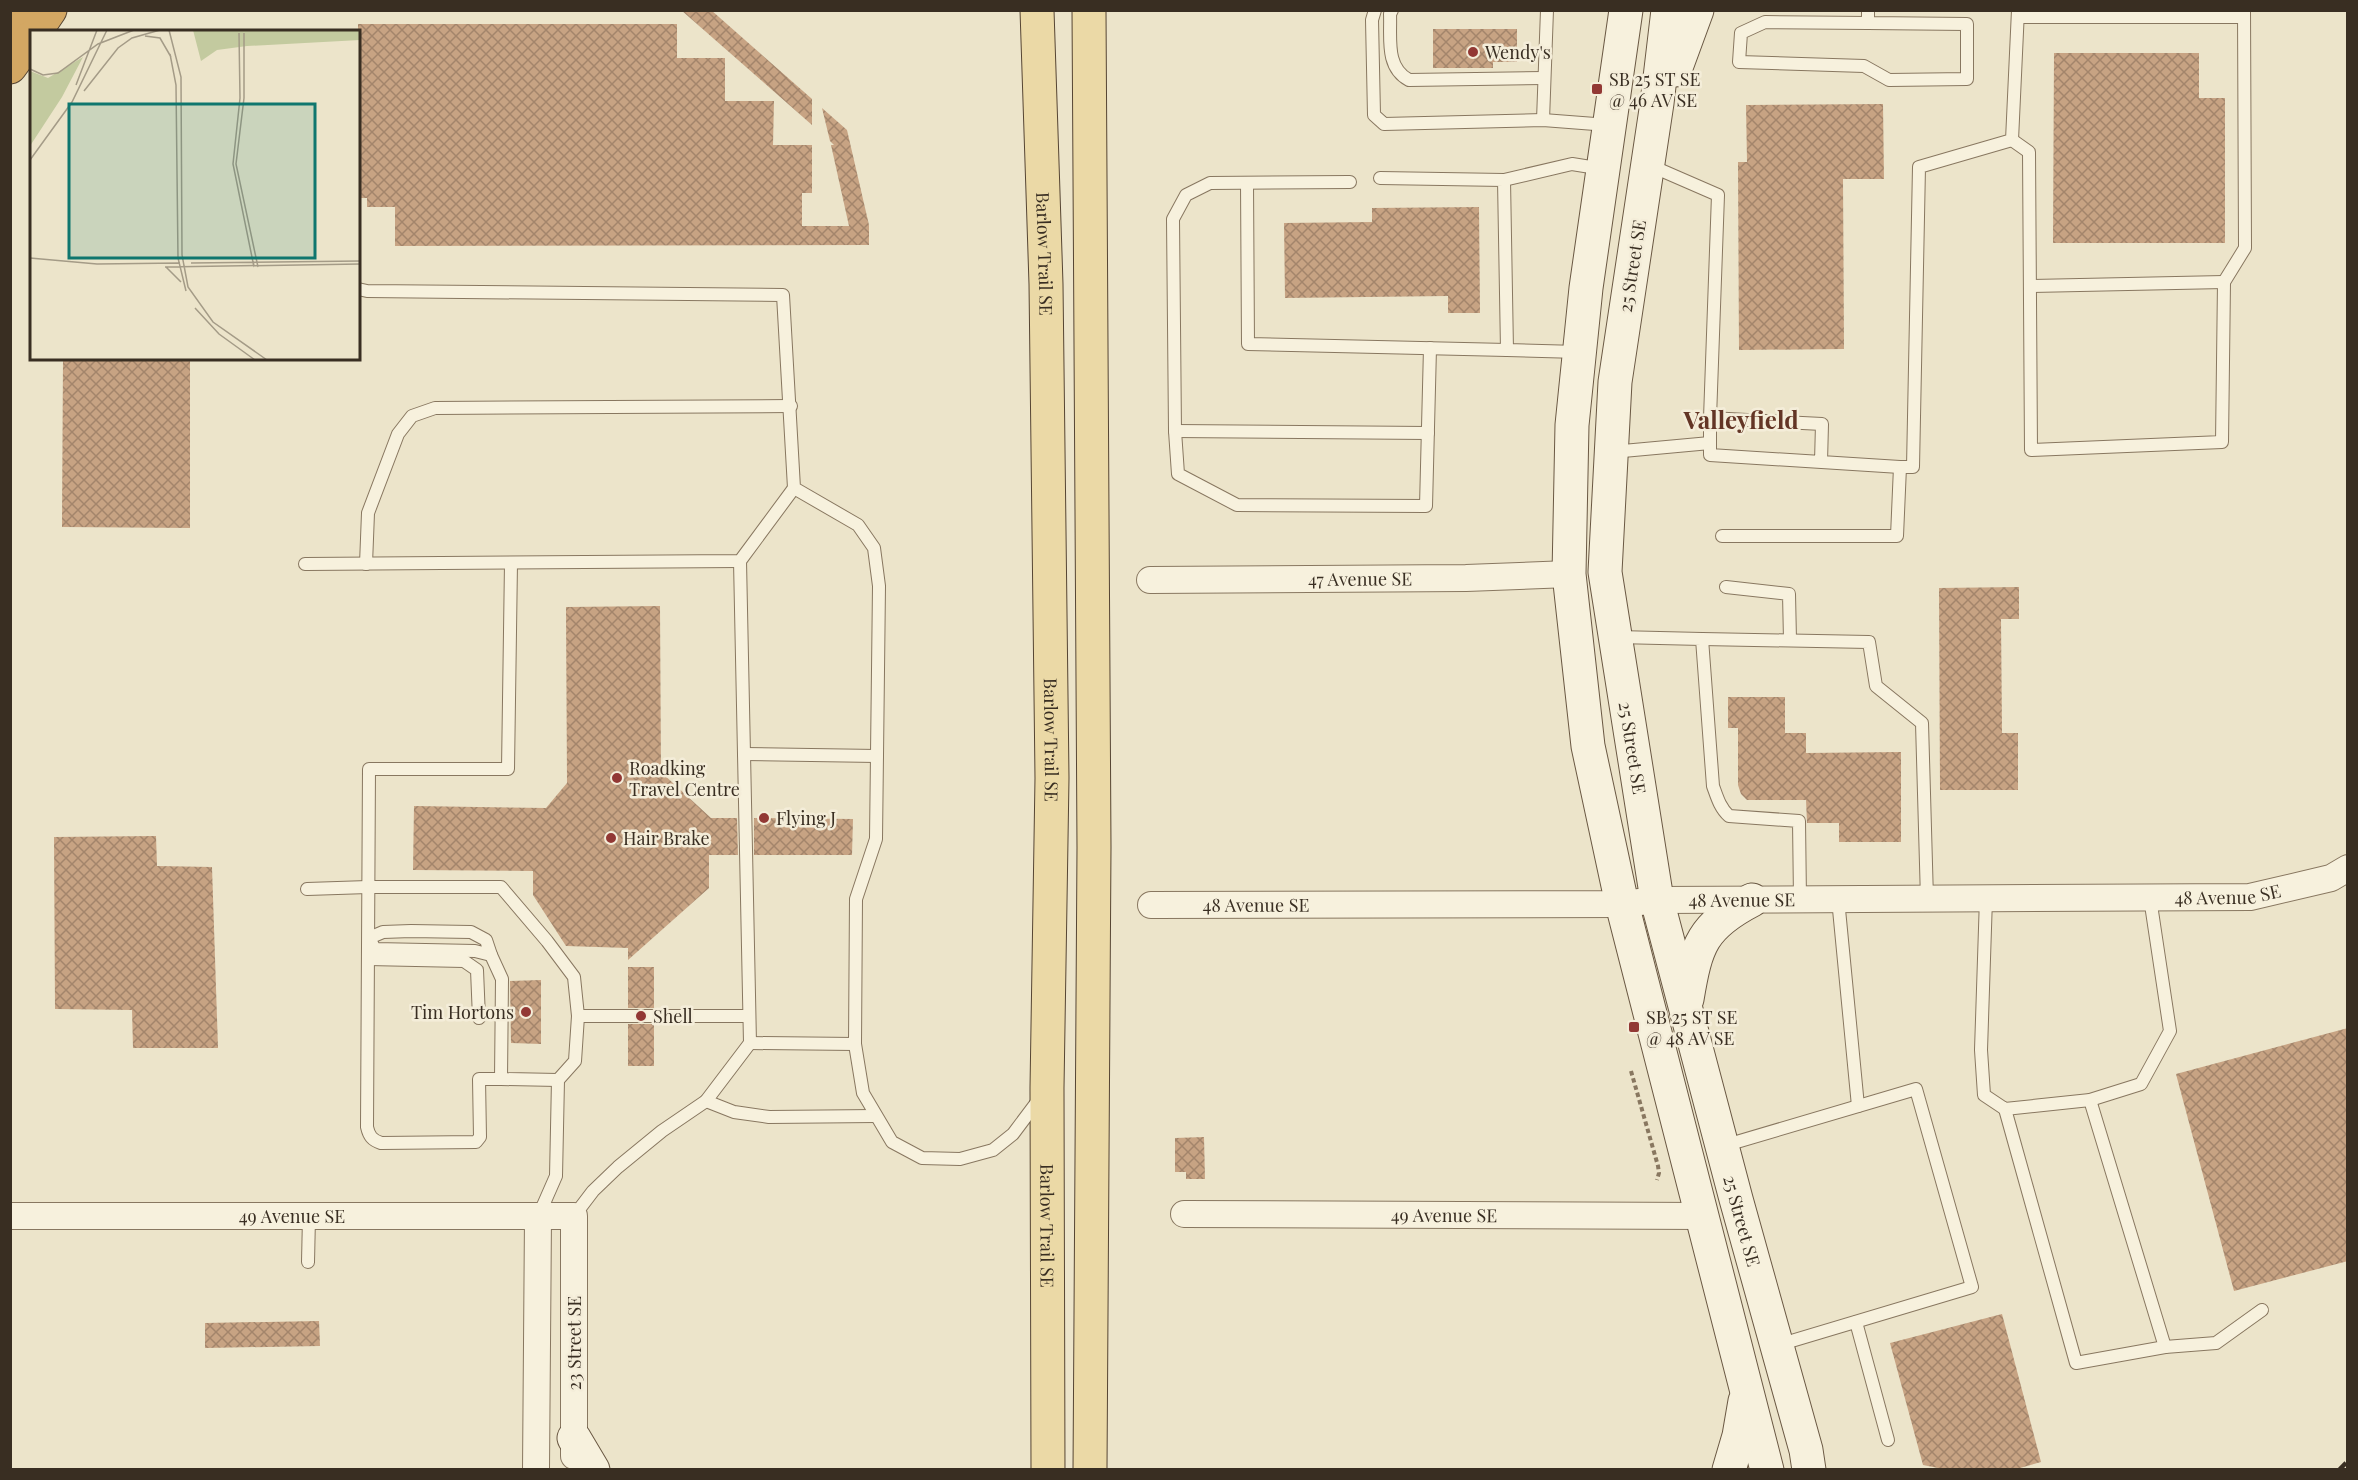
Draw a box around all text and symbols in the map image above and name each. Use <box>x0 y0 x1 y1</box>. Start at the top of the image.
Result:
inset map <box>30 30 360 360</box>
place label: Wendy's <box>1484 40 1551 64</box>
marker: Wendy's <box>1466 45 1480 59</box>
place label: SB 25 ST SE @ 46 AV SE <box>1609 67 1700 112</box>
marker: SB 25 ST SE @ 46 AV SE <box>1590 82 1604 96</box>
street label: Barlow Trail SE <box>1031 192 1058 316</box>
street label: 25 Street SE <box>1613 218 1651 314</box>
district label: Valleyfield <box>1682 403 1799 435</box>
street label: 47 Avenue SE <box>1308 566 1412 591</box>
street label: Barlow Trail SE <box>1039 678 1064 802</box>
street label: 25 Street SE <box>1614 700 1652 796</box>
place label: Roadking Travel Centre <box>629 756 740 801</box>
marker: Roadking Travel Centre <box>610 771 624 785</box>
place label: Flying J <box>776 806 836 830</box>
marker: Flying J <box>757 811 771 825</box>
place label: Hair Brake <box>623 826 710 850</box>
marker: Hair Brake <box>604 831 618 845</box>
street label: 48 Avenue SE <box>2174 878 2283 909</box>
street label: 48 Avenue SE <box>1688 887 1795 912</box>
street label: 48 Avenue SE <box>1203 893 1309 917</box>
place label: Tim Hortons <box>411 1000 514 1024</box>
place label: Shell <box>653 1004 693 1028</box>
marker: Tim Hortons <box>519 1005 533 1019</box>
place label: SB 25 ST SE @ 48 AV SE <box>1646 1005 1737 1050</box>
marker: Shell <box>634 1009 648 1023</box>
marker: SB 25 ST SE @ 48 AV SE <box>1627 1020 1641 1034</box>
street label: Barlow Trail SE <box>1035 1164 1060 1288</box>
street label: 25 Street SE <box>1718 1173 1766 1269</box>
street label: 49 Avenue SE <box>1391 1203 1497 1227</box>
street label: 49 Avenue SE <box>239 1204 345 1228</box>
street label: 23 Street SE <box>562 1296 586 1390</box>

